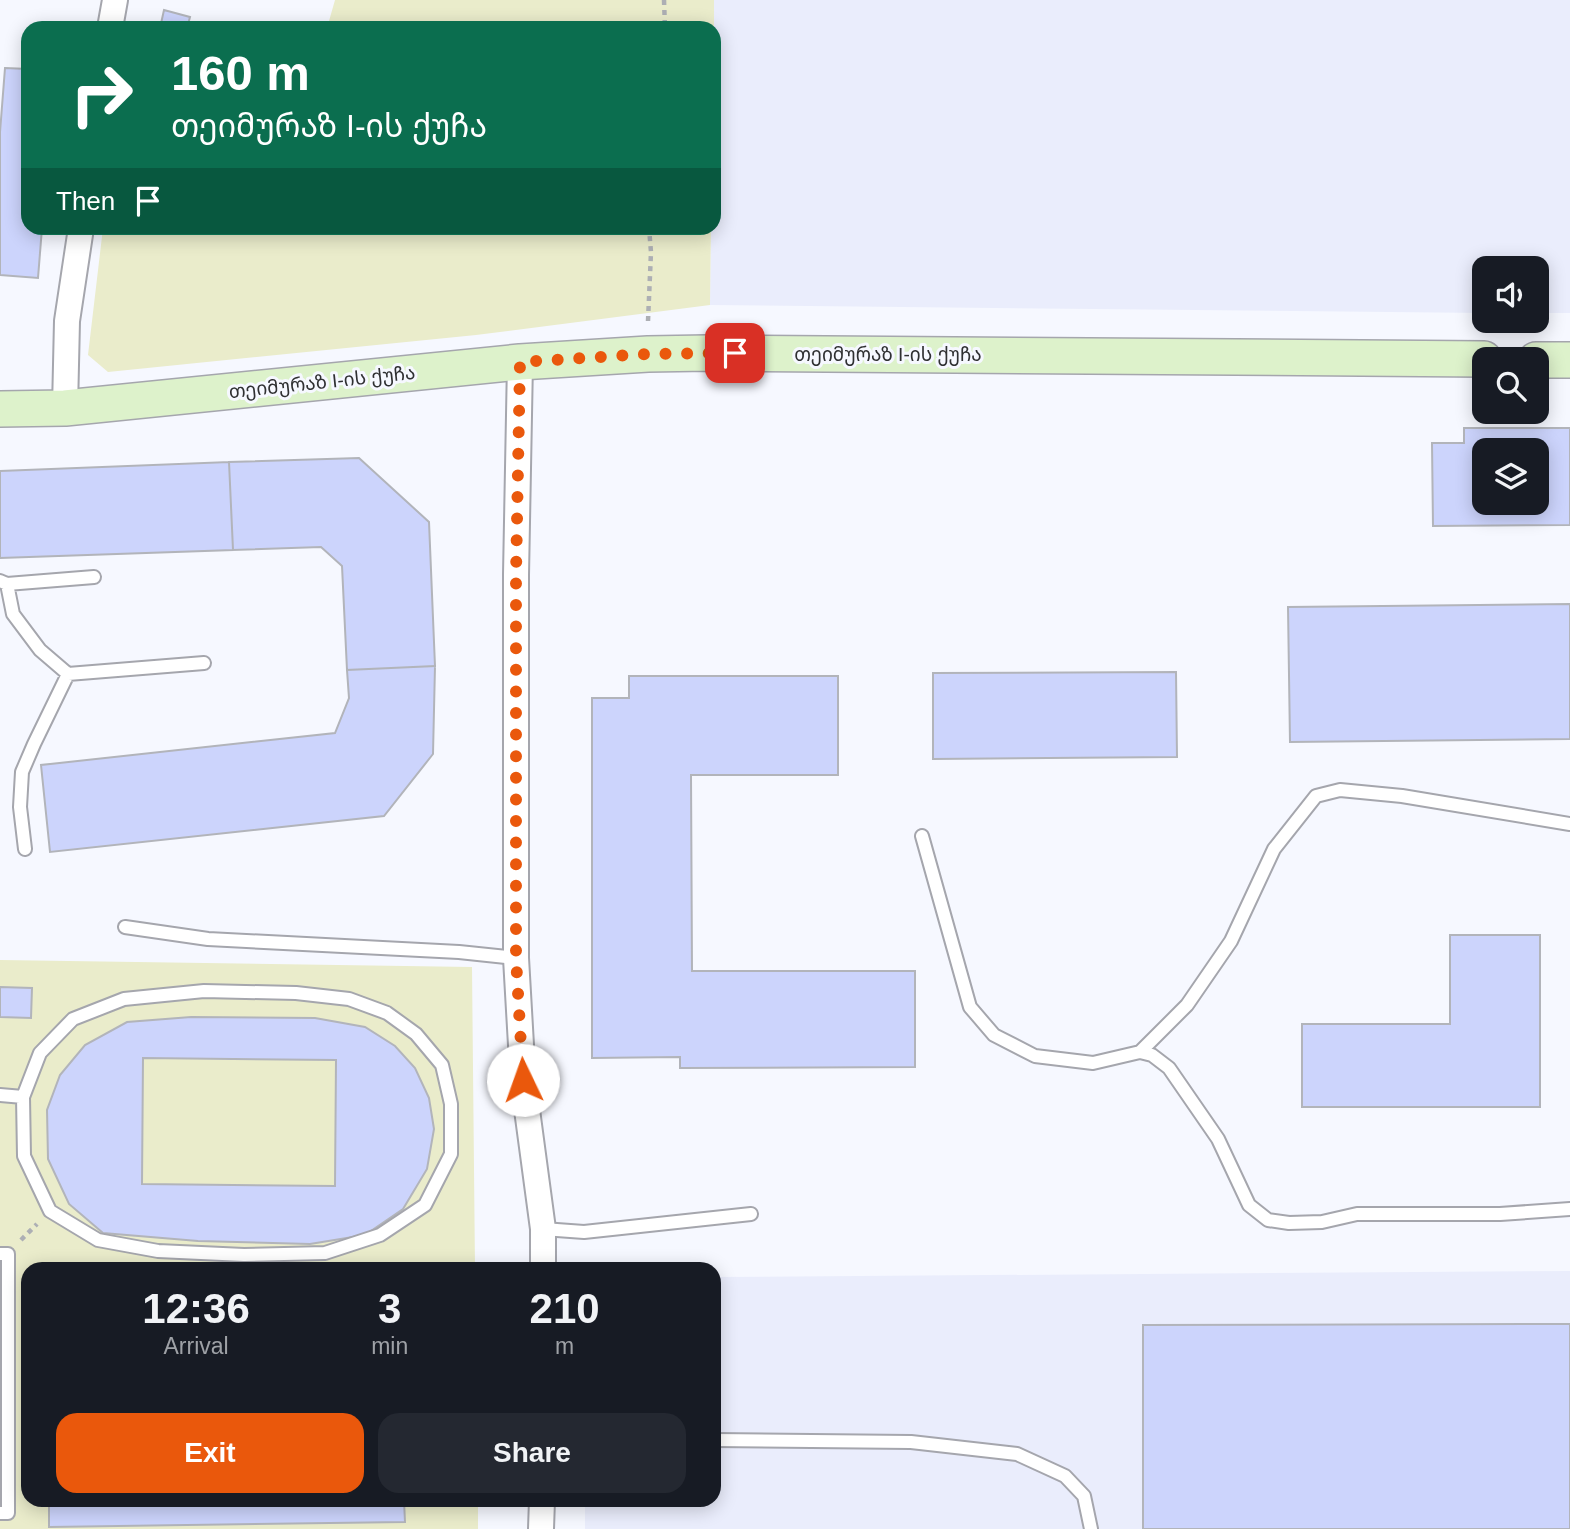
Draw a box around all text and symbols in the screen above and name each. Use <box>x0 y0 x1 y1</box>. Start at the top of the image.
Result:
text: 160 m <box>171 46 310 100</box>
icon: right <box>56 49 147 140</box>
text: თეიმურაზ I-ის ქუჩა <box>171 108 487 144</box>
icon: arrive <box>129 182 167 220</box>
text: Then <box>56 186 115 216</box>
map controls <box>1472 256 1549 515</box>
button: sound <box>1472 256 1549 333</box>
pin <box>705 323 765 383</box>
icon: arrive <box>716 334 754 372</box>
street label: თეიმურაზ I-ის ქუჩა <box>794 344 982 366</box>
button: search <box>1472 347 1549 424</box>
street label: თეიმურაზ I-ის ქუჩა <box>228 362 416 403</box>
button: layers <box>1472 438 1549 515</box>
position arrow <box>486 1043 560 1117</box>
text: 12:36 <box>142 1285 250 1332</box>
text: 3 <box>378 1285 401 1332</box>
text: 210 <box>530 1285 600 1332</box>
text: Arrival <box>163 1333 229 1359</box>
text: min <box>371 1333 408 1359</box>
text: m <box>555 1333 574 1359</box>
button: Exit <box>56 1413 364 1493</box>
button: Share <box>378 1413 686 1493</box>

